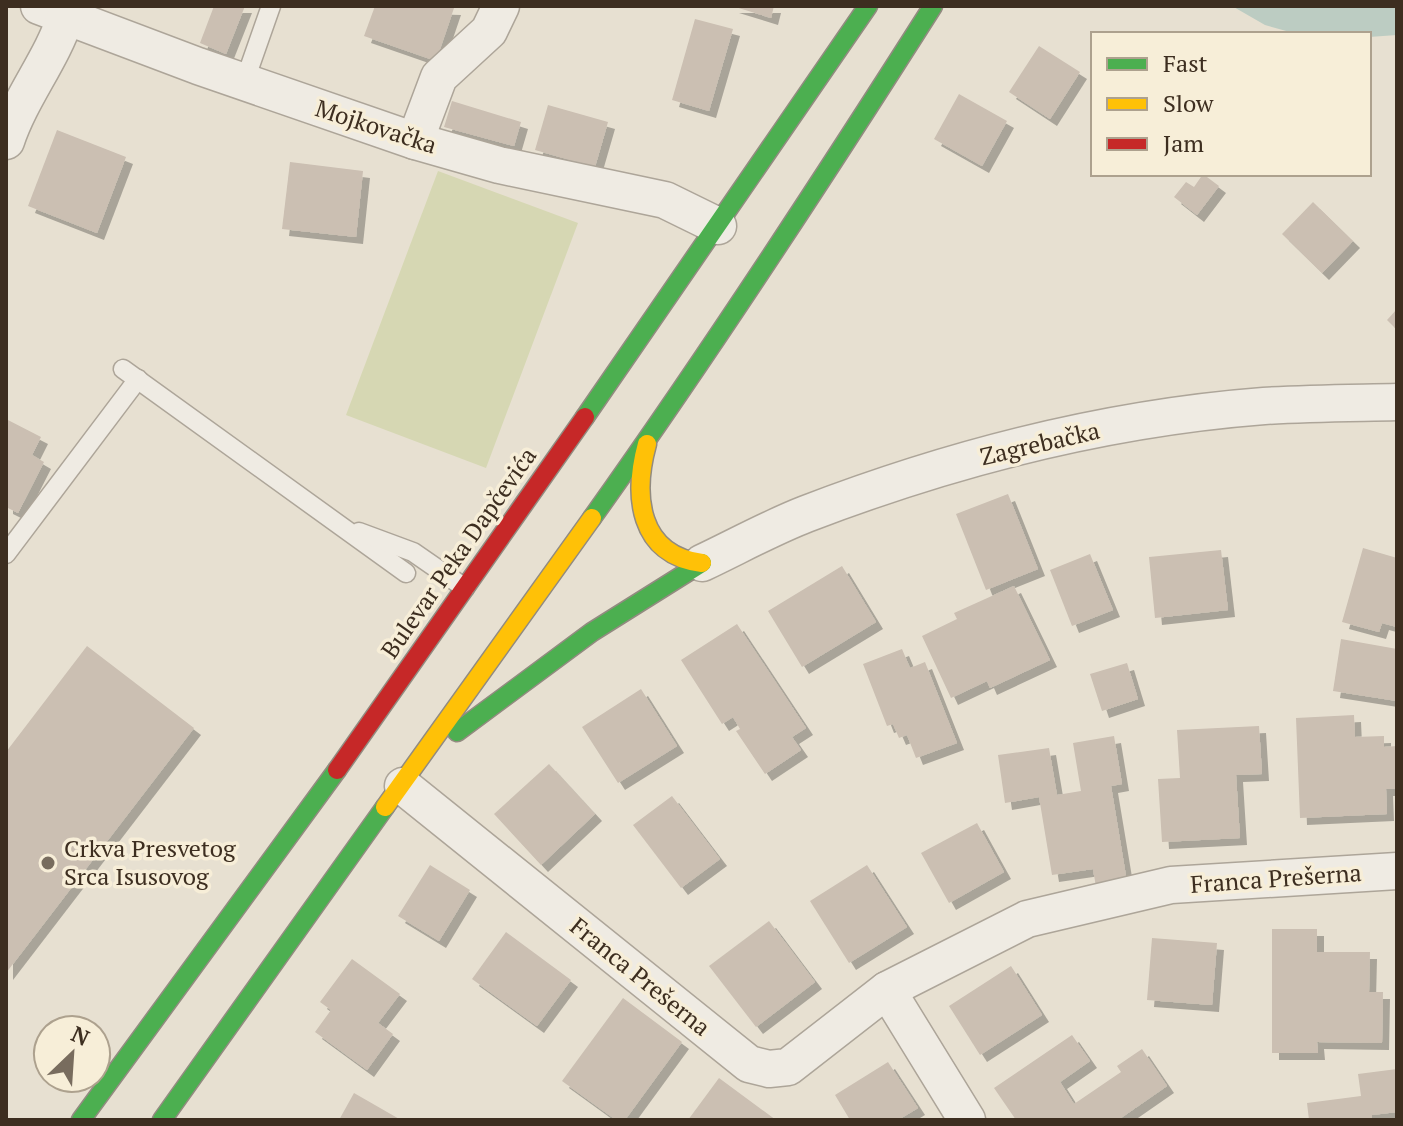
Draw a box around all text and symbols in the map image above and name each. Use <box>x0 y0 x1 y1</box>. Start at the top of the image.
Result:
legend <box>1091 32 1371 176</box>
text: Fast <box>1163 47 1208 79</box>
text: Slow <box>1163 87 1214 119</box>
street label: Mojkovačka <box>311 91 441 161</box>
text: Jam <box>1163 127 1204 159</box>
street label: Zagrebačka <box>977 414 1103 472</box>
street label: Bulevar Peka Dapčevića <box>373 441 543 664</box>
place label: Crkva Presvetog Srca Isusovog <box>64 832 236 892</box>
marker: Crkva Presvetog Srca Isusovog <box>39 854 57 872</box>
street label: Franca Prešerna <box>1189 856 1363 900</box>
street label: Franca Prešerna <box>564 910 717 1043</box>
north arrow <box>32 1014 112 1094</box>
text: N <box>67 1019 95 1052</box>

